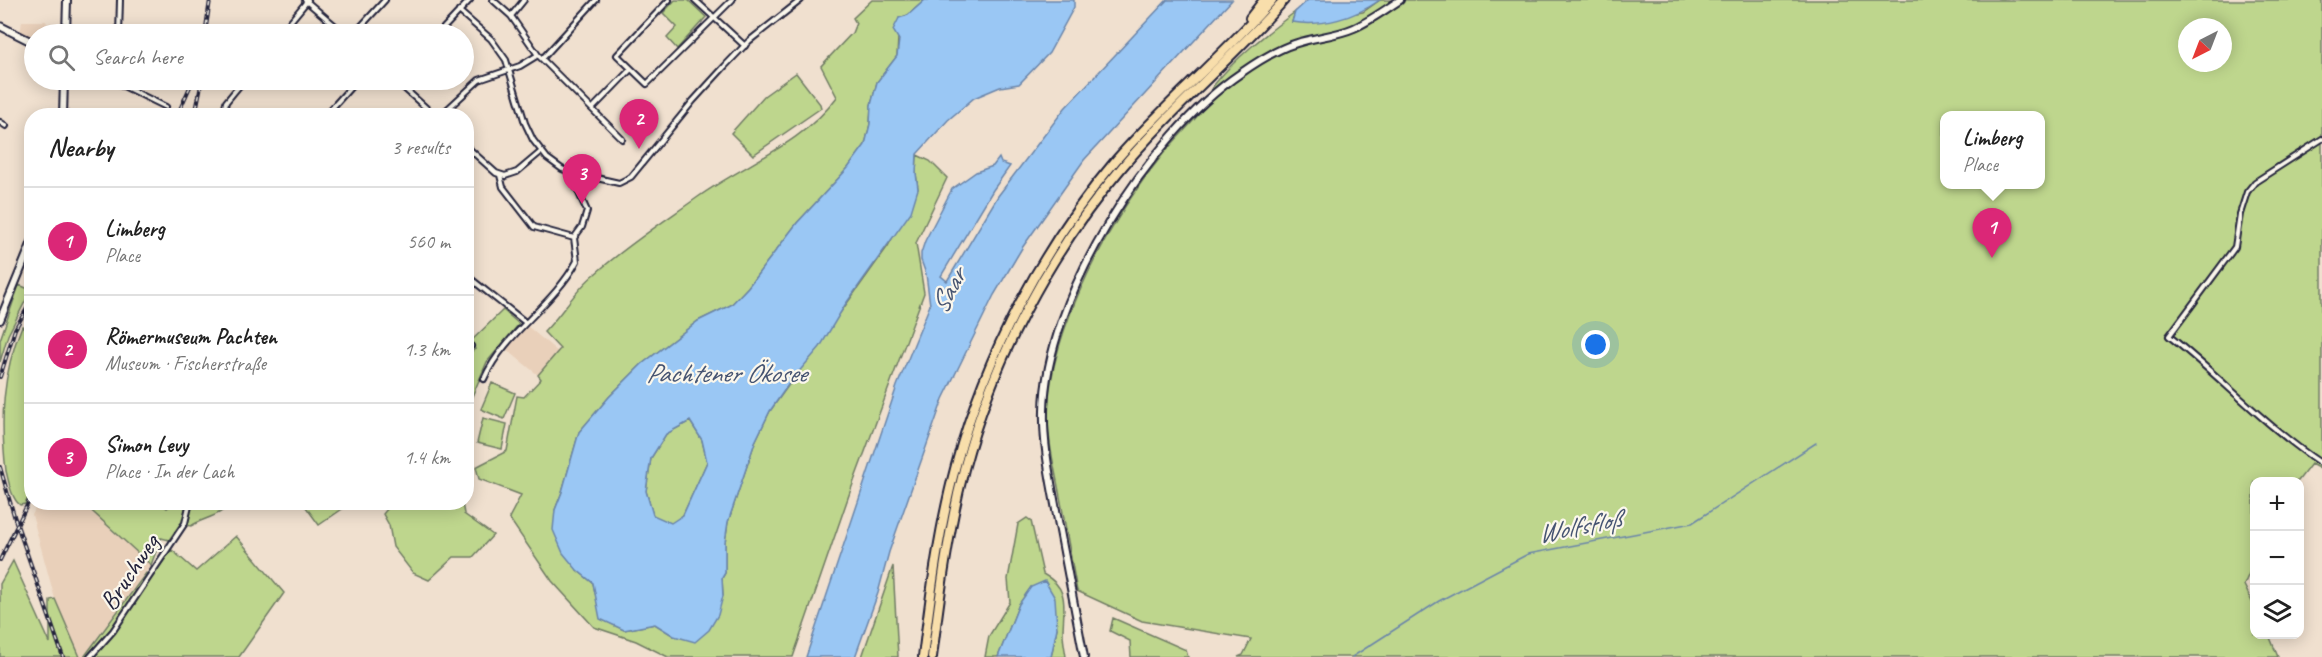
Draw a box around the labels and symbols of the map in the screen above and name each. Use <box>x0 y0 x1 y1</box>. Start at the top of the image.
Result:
north arrow <box>2178 18 2232 72</box>
pin: 2 <box>620 100 658 149</box>
pin: 3 <box>562 154 602 204</box>
pin: 1 <box>1972 208 2012 258</box>
water label: Saar <box>922 258 976 319</box>
your location <box>1581 330 1610 359</box>
water label: Pachtener Ökosee <box>646 356 810 390</box>
water label: Wolfsfloß <box>1535 500 1630 551</box>
street label: Bruchweg <box>92 527 168 617</box>

